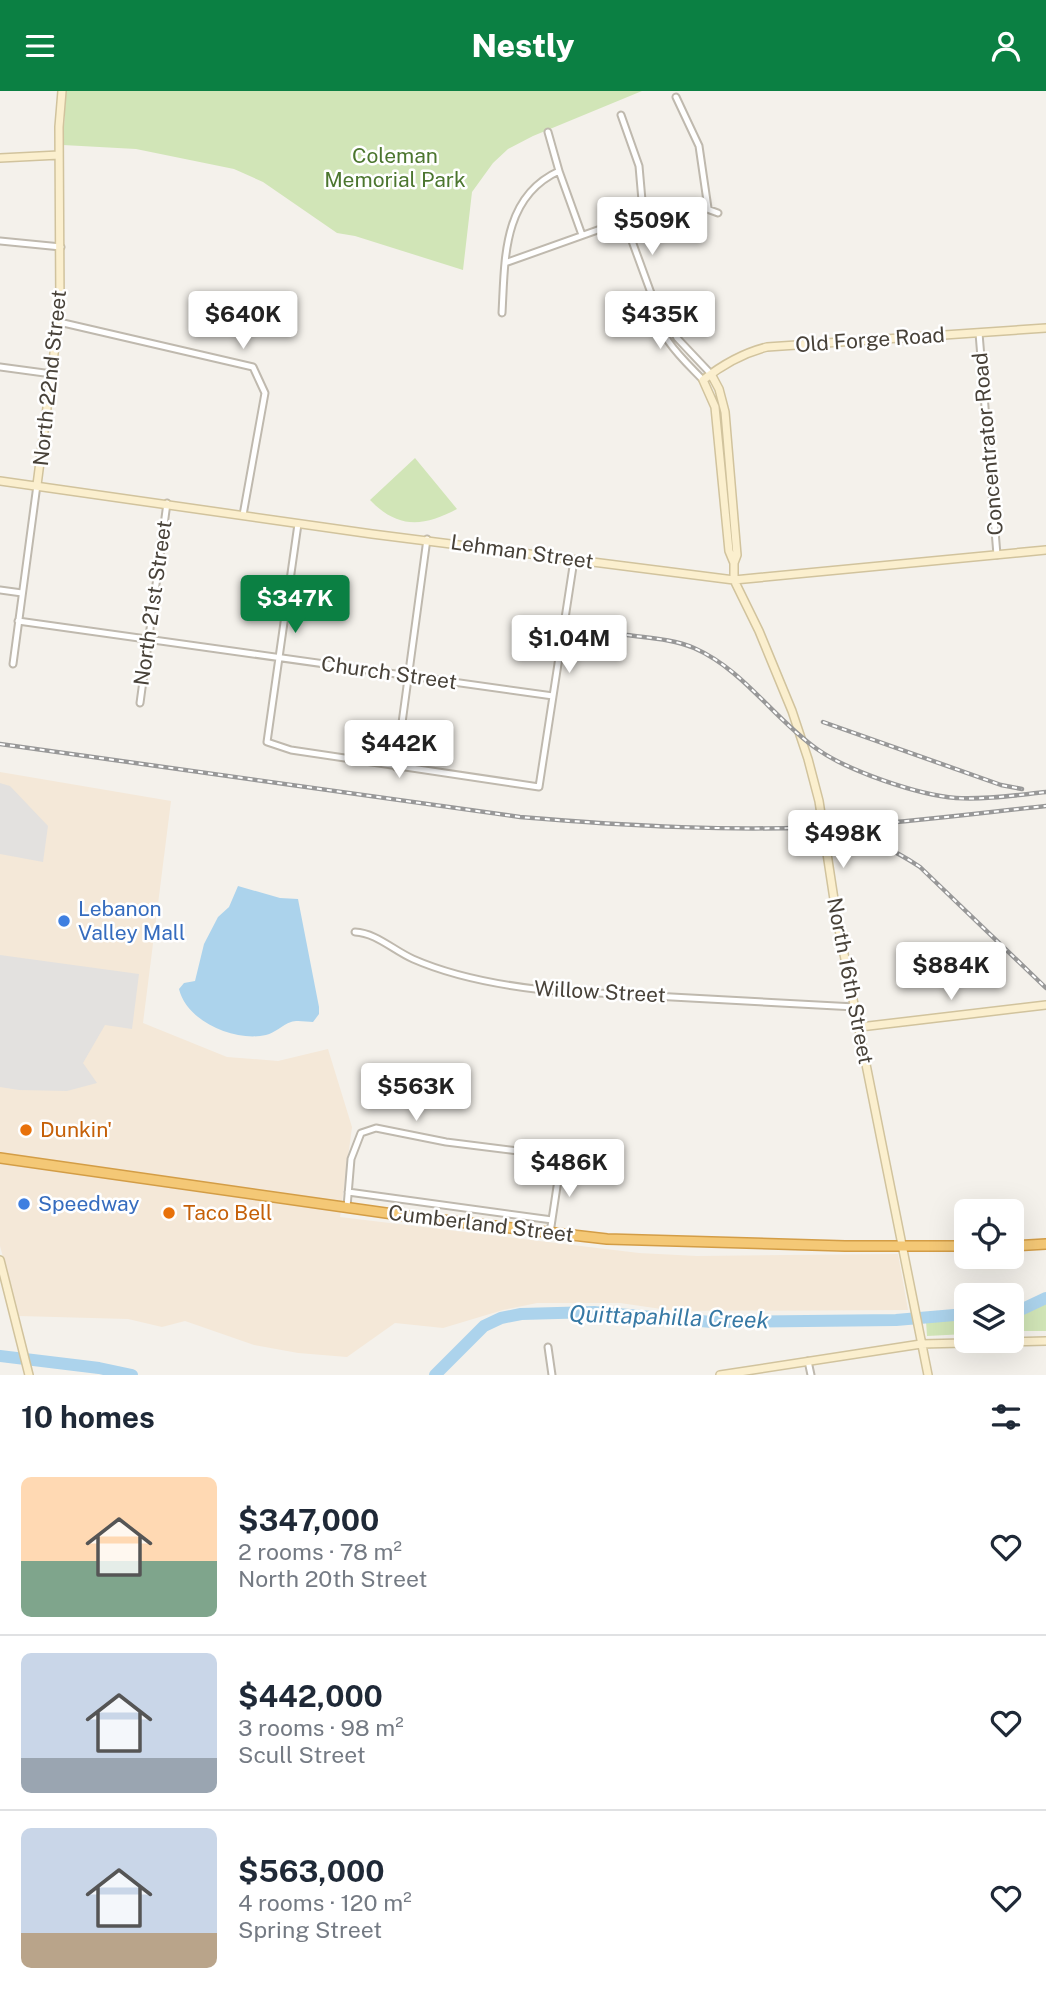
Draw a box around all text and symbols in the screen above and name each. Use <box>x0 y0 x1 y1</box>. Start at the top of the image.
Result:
icon: menu <box>21 27 59 65</box>
text: Nestly <box>472 27 574 64</box>
icon: person <box>987 27 1025 65</box>
park label: Coleman Memorial Park <box>324 143 466 192</box>
pin: $509K <box>603 197 701 257</box>
text: $509K <box>613 206 691 233</box>
street label: North 22nd Street <box>28 289 71 467</box>
pin: $640K <box>194 292 292 351</box>
pin: $435K <box>611 292 709 351</box>
text: $640K <box>204 300 282 327</box>
text: $435K <box>621 300 699 327</box>
street label: Old Forge Road <box>794 322 946 357</box>
street label: Concentrator Road <box>967 352 1008 536</box>
street label: North 21st Street <box>129 519 176 687</box>
street label: Lehman Street <box>449 529 595 574</box>
pin: $347K <box>246 575 344 635</box>
text: $347K <box>257 584 333 611</box>
pin: $1.04M <box>512 615 626 675</box>
text: $1.04M <box>528 624 610 651</box>
street label: Church Street <box>320 651 459 694</box>
pin: $442K <box>350 721 448 780</box>
text: $442K <box>361 729 437 756</box>
pin: $498K <box>794 811 892 870</box>
text: $498K <box>804 819 882 846</box>
street label: North 16th Street <box>822 895 879 1066</box>
place label: Lebanon Valley Mall <box>78 896 185 945</box>
marker: Lebanon Valley Mall <box>56 913 72 929</box>
pin: $884K <box>902 943 1000 1002</box>
text: $884K <box>912 951 990 978</box>
street label: Willow Street <box>534 976 666 1007</box>
pin: $563K <box>367 1063 465 1123</box>
text: $563K <box>377 1072 455 1099</box>
place label: Dunkin' <box>40 1117 112 1142</box>
marker: Dunkin' <box>18 1122 34 1138</box>
pin: $486K <box>520 1139 618 1199</box>
text: $486K <box>530 1148 608 1175</box>
place label: Speedway <box>38 1191 140 1216</box>
marker: Speedway <box>16 1196 32 1212</box>
map controls <box>954 1199 1024 1353</box>
button: locate <box>954 1199 1024 1269</box>
place label: Taco Bell <box>183 1200 272 1225</box>
street label: Cumberland Street <box>387 1200 575 1247</box>
marker: Taco Bell <box>161 1205 177 1221</box>
button: layers <box>954 1283 1024 1353</box>
water label: Quittapahilla Creek <box>569 1300 770 1334</box>
icon: filters <box>987 1398 1025 1436</box>
text: 10 homes <box>21 1399 155 1435</box>
text: $347,000 <box>238 1502 379 1538</box>
icon: home <box>77 1505 161 1589</box>
icon: heart <box>987 1528 1025 1566</box>
text: 2 rooms · 78 m² <box>238 1538 402 1565</box>
text: North 20th Street <box>238 1565 427 1592</box>
text: $442,000 <box>238 1678 383 1714</box>
icon: home <box>77 1681 161 1765</box>
icon: heart <box>987 1704 1025 1742</box>
text: 3 rooms · 98 m² <box>238 1714 404 1741</box>
text: Scull Street <box>238 1741 366 1768</box>
text: $563,000 <box>238 1853 384 1889</box>
icon: home <box>77 1856 161 1940</box>
icon: heart <box>987 1879 1025 1917</box>
text: 4 rooms · 120 m² <box>238 1889 412 1916</box>
text: Spring Street <box>238 1916 382 1943</box>

